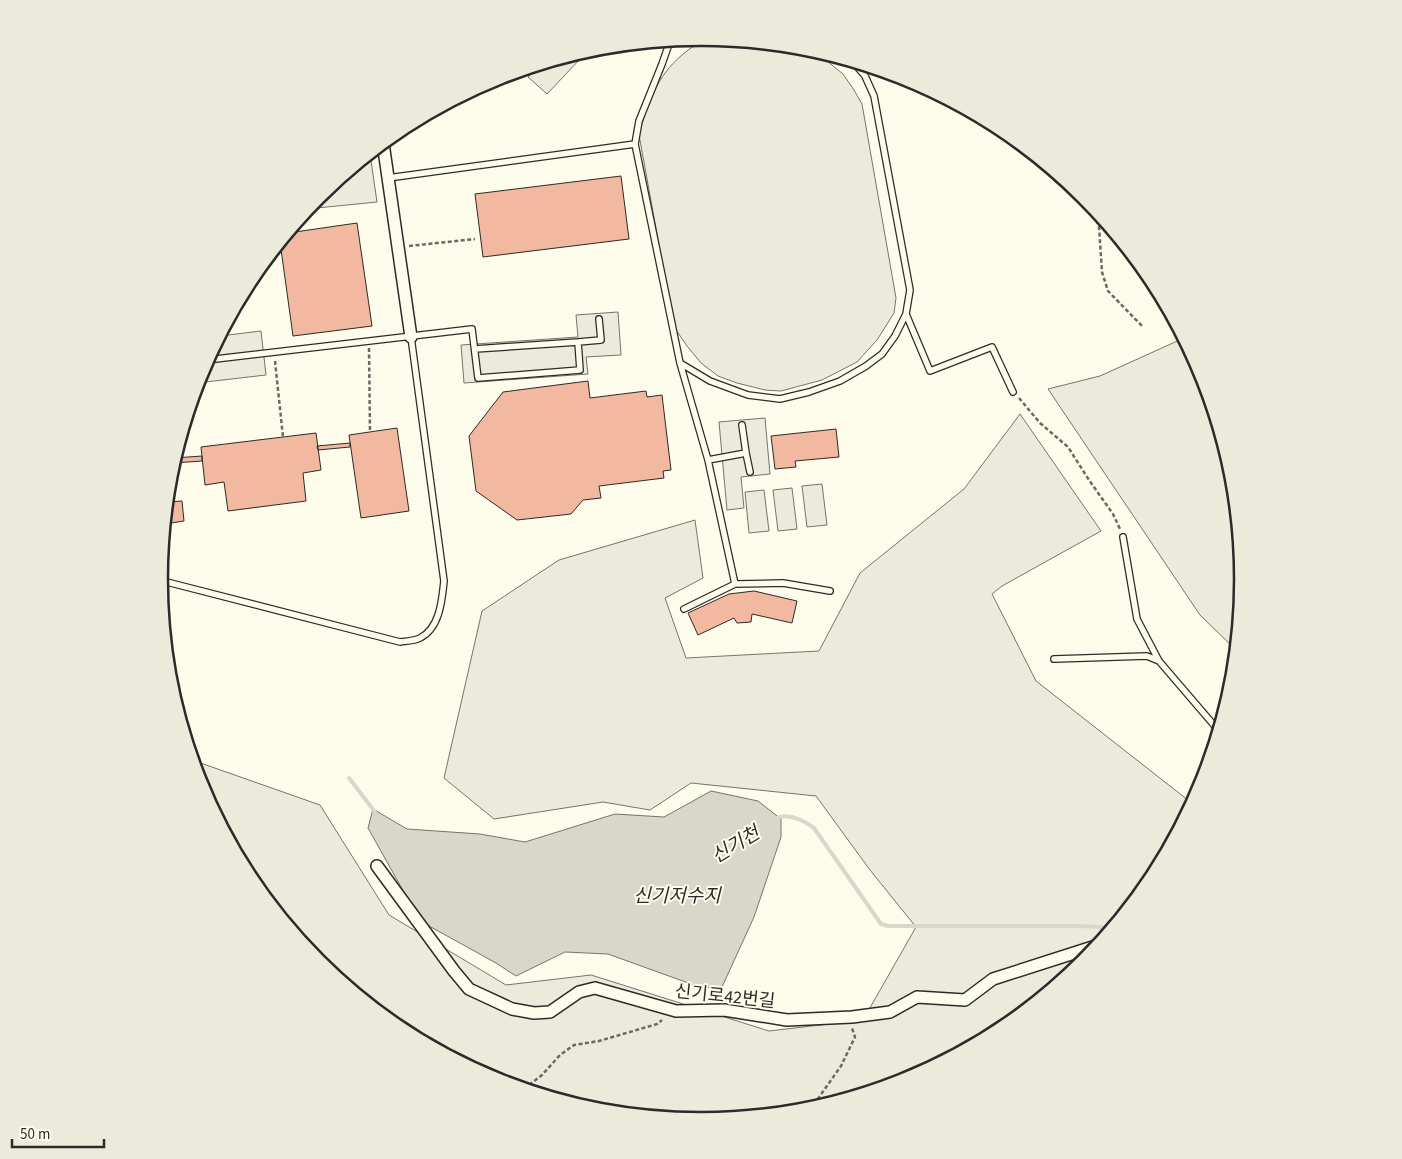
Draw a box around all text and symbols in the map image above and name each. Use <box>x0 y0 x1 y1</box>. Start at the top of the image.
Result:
water label: 신기천 <box>706 819 766 870</box>
water label: 신기저수지 <box>633 883 722 910</box>
street label: 신기로42번길 <box>674 979 776 1014</box>
scale bar <box>12 1116 105 1148</box>
text: 50 m <box>20 1124 50 1145</box>

